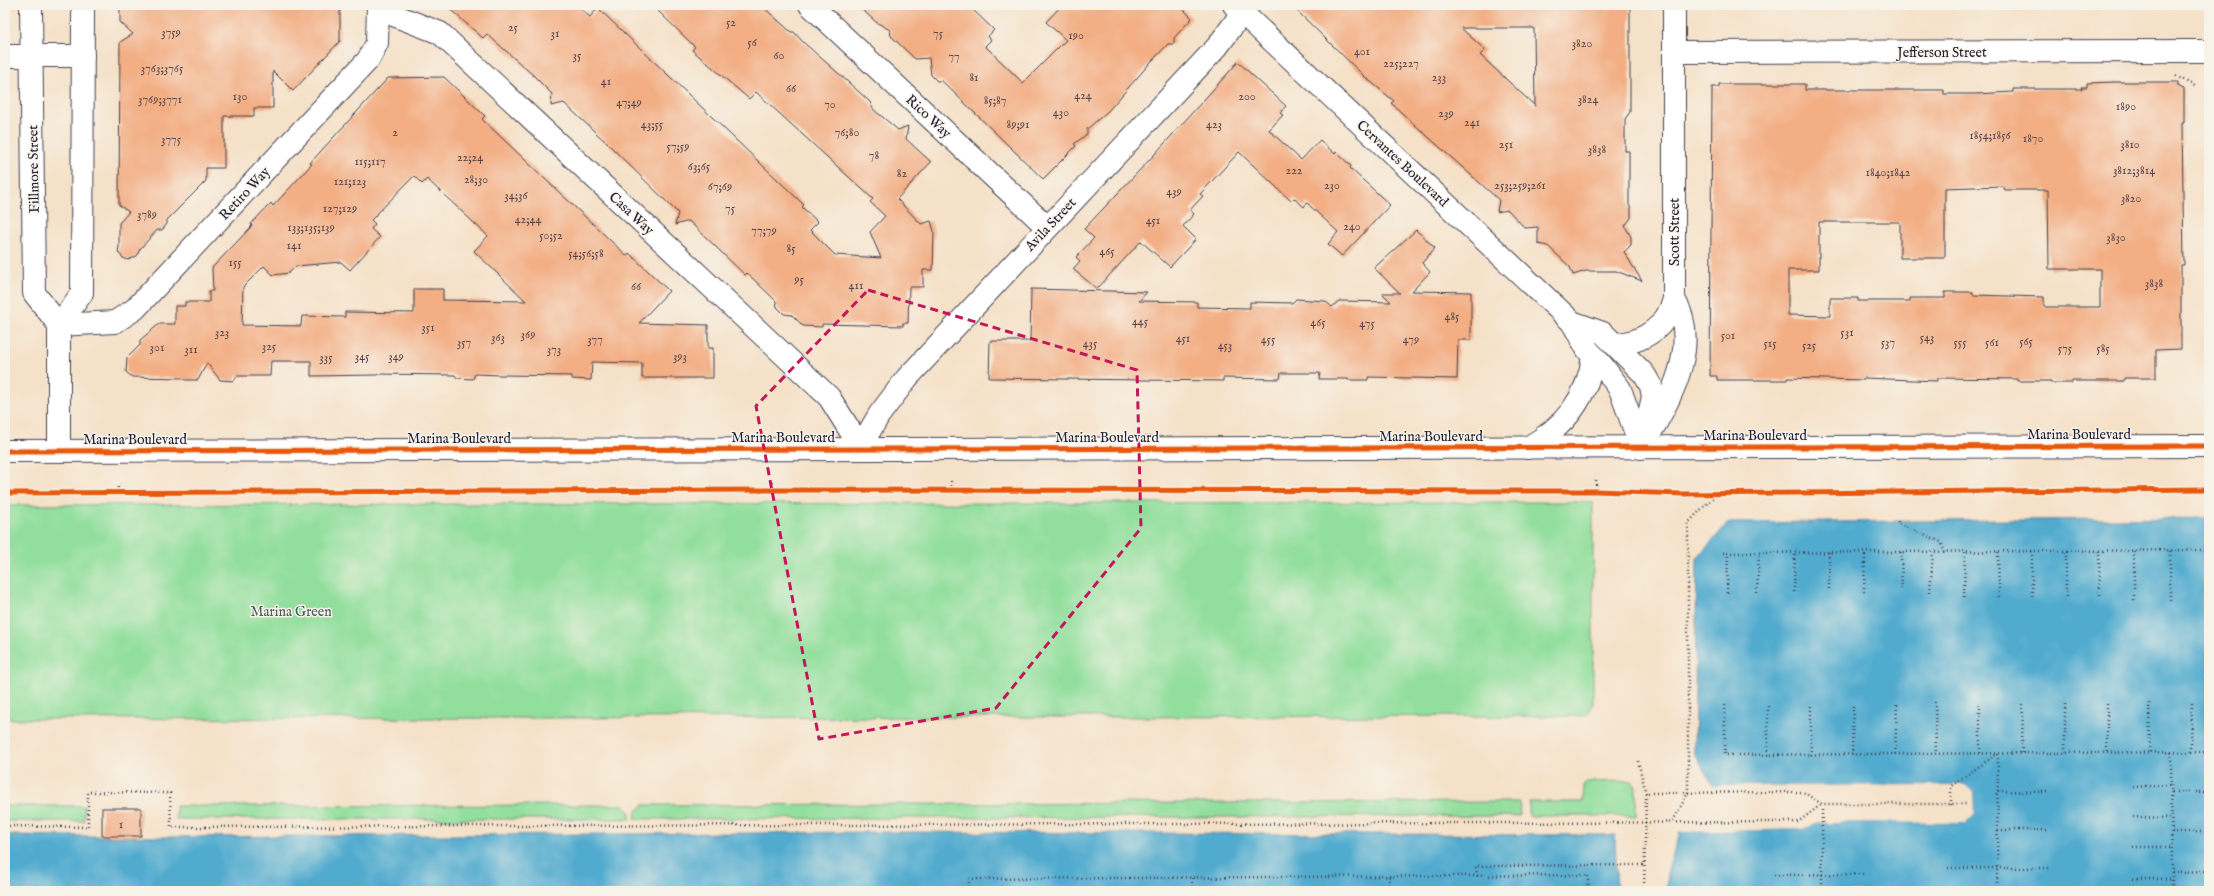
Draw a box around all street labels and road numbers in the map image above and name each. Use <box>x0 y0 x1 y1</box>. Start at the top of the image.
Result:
street label: Jefferson Street <box>1895 44 1987 62</box>
street label: Rico Way <box>902 91 955 143</box>
street label: Cervantes Boulevard <box>1352 116 1453 211</box>
street label: Fillmore Street <box>24 125 44 213</box>
street label: Retiro Way <box>215 163 274 224</box>
street label: Casa Way <box>605 188 658 239</box>
street label: Avila Street <box>1021 194 1080 256</box>
street label: Scott Street <box>1666 198 1684 266</box>
street label: Marina Boulevard <box>2027 426 2131 444</box>
street label: Marina Boulevard <box>1703 427 1807 445</box>
street label: Marina Boulevard <box>1379 428 1483 446</box>
street label: Marina Boulevard <box>731 429 835 447</box>
street label: Marina Boulevard <box>1055 429 1159 447</box>
street label: Marina Boulevard <box>407 430 511 448</box>
street label: Marina Boulevard <box>83 431 187 449</box>

